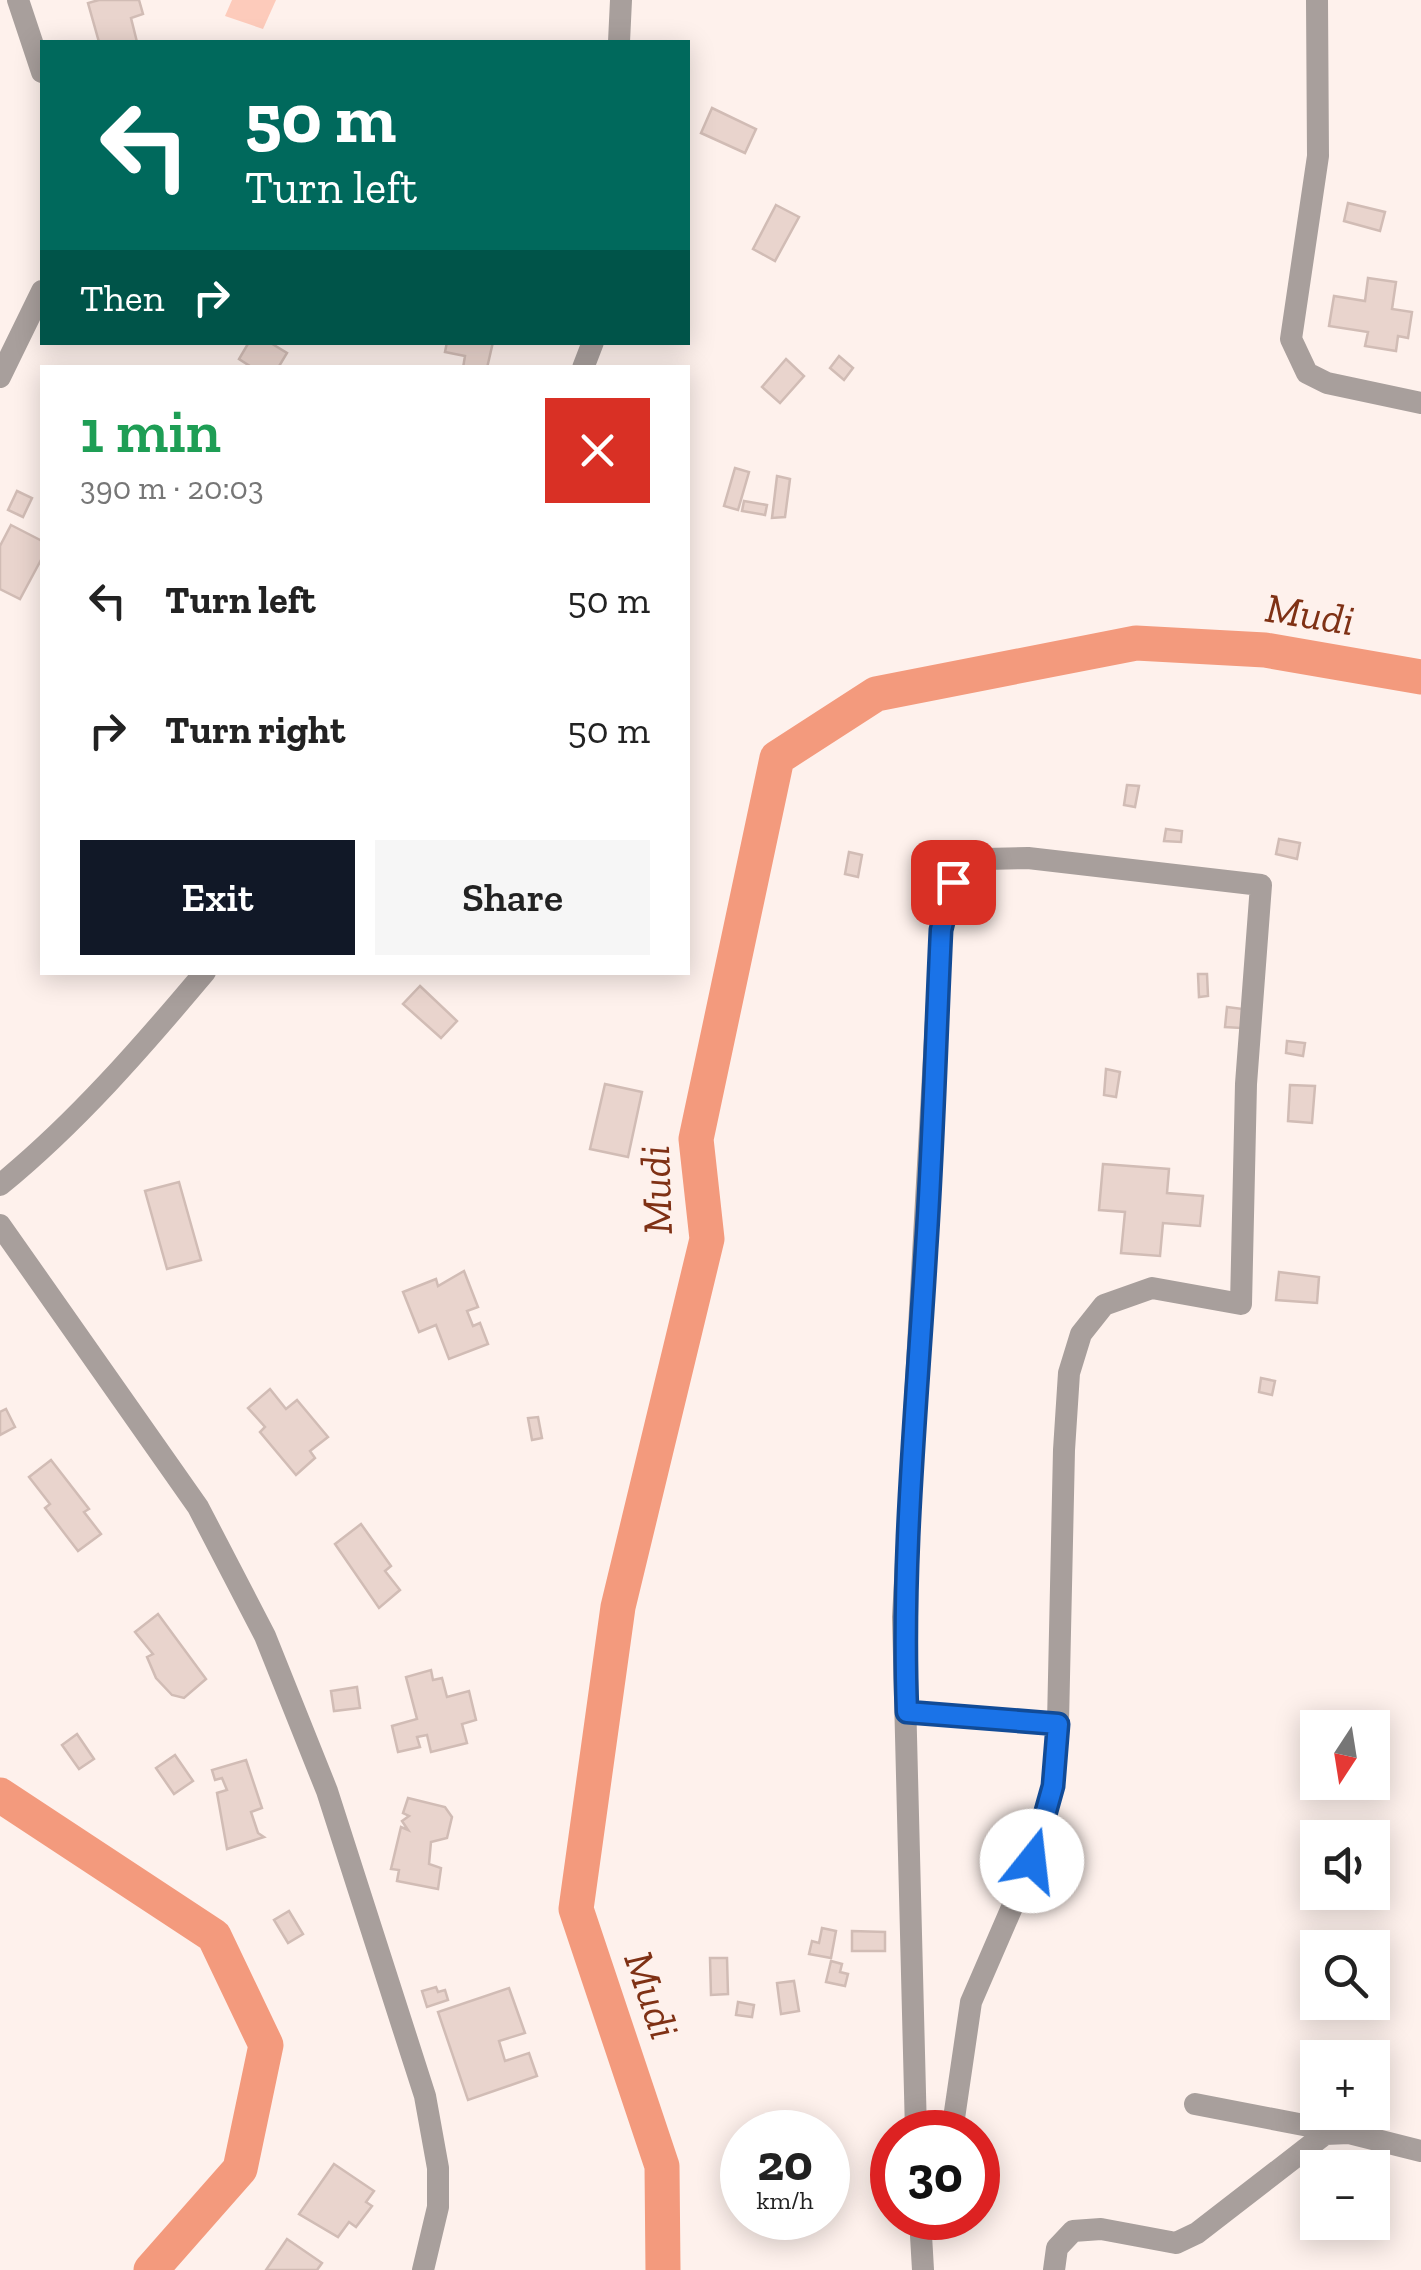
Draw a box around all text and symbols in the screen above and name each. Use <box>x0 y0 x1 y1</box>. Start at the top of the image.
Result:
text: 50 m <box>245 76 396 160</box>
icon: left <box>80 80 210 210</box>
text: Turn left <box>245 161 417 215</box>
icon: right <box>184 270 239 325</box>
text: Then <box>80 275 164 321</box>
text: 1 min <box>80 395 221 467</box>
button: close <box>545 398 650 503</box>
text: 390 m · 20:03 <box>80 469 264 507</box>
icon: left <box>80 573 135 628</box>
text: Turn left <box>165 577 316 623</box>
text: 50 m <box>567 577 650 623</box>
water label: Mudi <box>1262 582 1358 646</box>
icon: right <box>80 703 135 758</box>
text: Turn right <box>165 707 345 753</box>
text: 50 m <box>567 707 650 753</box>
button: Exit <box>80 840 355 955</box>
button: Share <box>375 840 650 955</box>
pin <box>911 840 996 925</box>
icon: arrive <box>926 855 981 910</box>
water label: Mudi <box>629 1145 683 1235</box>
north arrow <box>1300 1710 1390 1800</box>
map controls <box>1300 1710 1390 2240</box>
position arrow <box>980 1809 1084 1913</box>
button: sound <box>1300 1820 1390 1910</box>
button: search <box>1300 1930 1390 2020</box>
water label: Mudi <box>613 1944 691 2046</box>
button: + <box>1300 2040 1390 2130</box>
speed limit sign: 30 <box>870 2110 1000 2240</box>
text: 20 <box>757 2133 813 2193</box>
button: − <box>1300 2150 1390 2240</box>
text: km/h <box>756 2185 814 2215</box>

